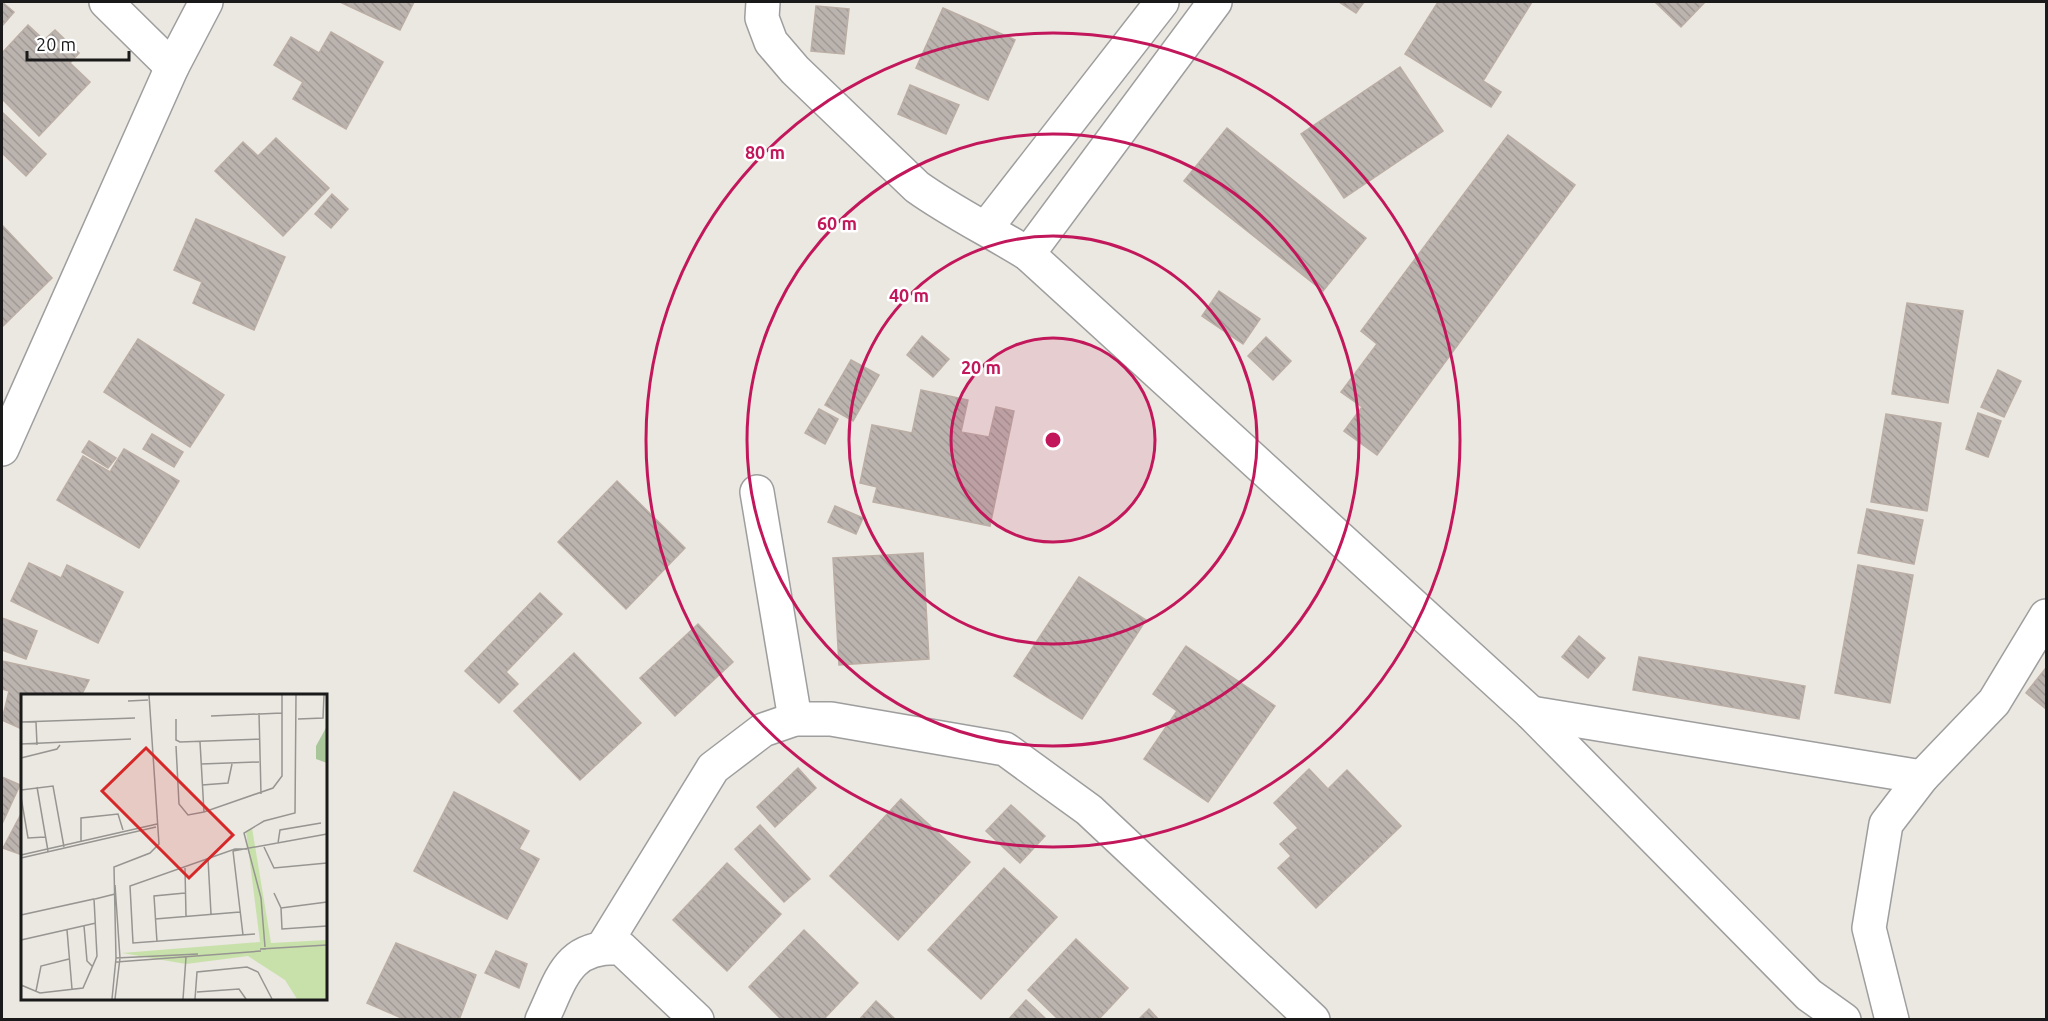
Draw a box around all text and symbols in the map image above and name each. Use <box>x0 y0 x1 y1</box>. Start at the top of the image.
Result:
scale bar <box>27 24 129 62</box>
text: 20 m <box>36 34 76 54</box>
text: 80 m <box>745 142 785 162</box>
text: 60 m <box>817 213 857 233</box>
text: 40 m <box>889 285 929 305</box>
text: 20 m <box>961 357 1001 377</box>
centre of rings <box>1043 430 1063 450</box>
inset map <box>21 694 327 1000</box>

